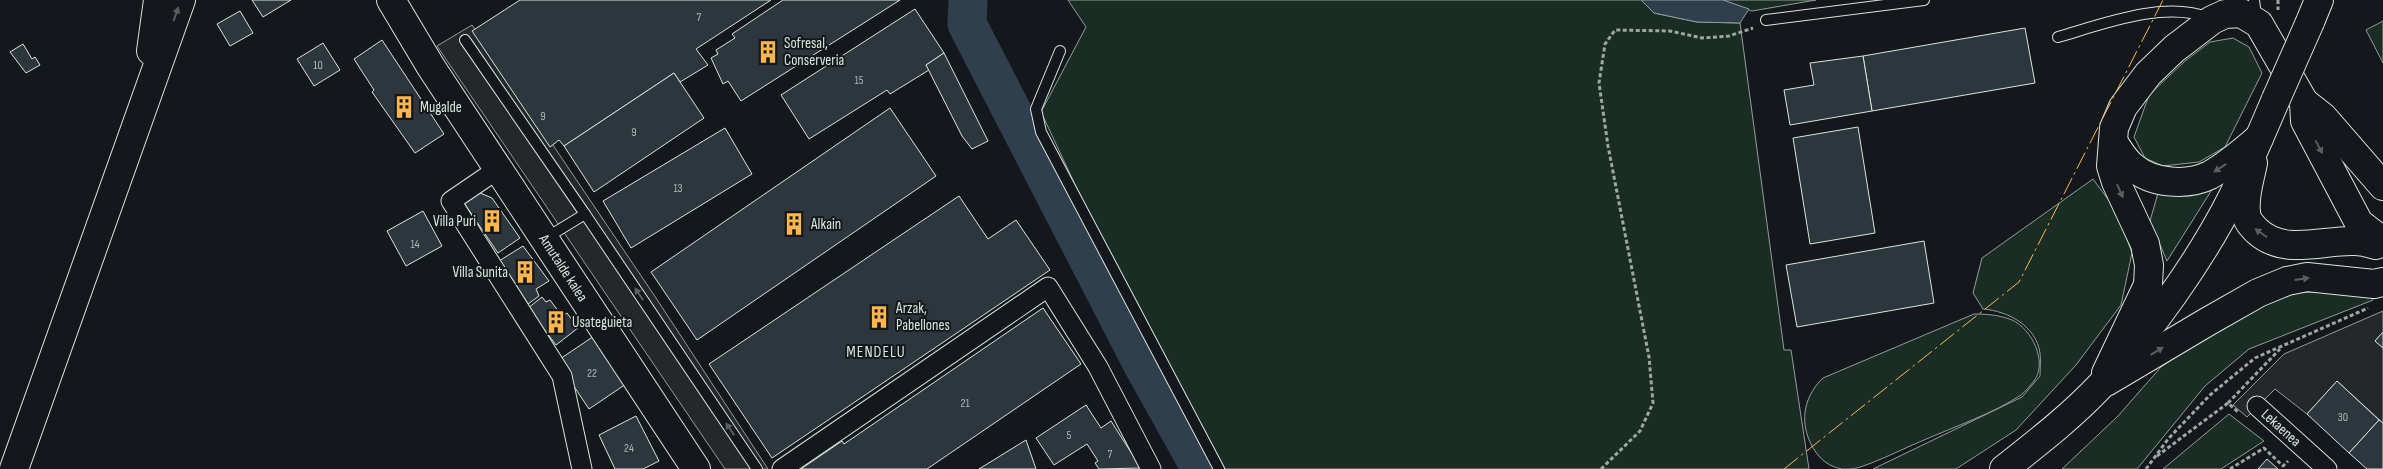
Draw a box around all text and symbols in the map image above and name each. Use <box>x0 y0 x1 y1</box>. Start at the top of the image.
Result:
one-way arrow <box>172 6 180 21</box>
house number: 7 <box>697 10 702 25</box>
place label: Sofresal, Conserveria <box>784 34 844 70</box>
building icon: Sofresal, Conserveria <box>755 39 781 65</box>
house number: 10 <box>313 58 323 73</box>
house number: 15 <box>854 73 864 88</box>
building icon: Mugalde <box>391 94 417 120</box>
place label: Mugalde <box>420 98 462 117</box>
house number: 9 <box>540 109 546 124</box>
house number: 9 <box>631 125 637 140</box>
one-way arrow <box>2315 140 2323 154</box>
one-way arrow <box>2214 163 2227 173</box>
house number: 13 <box>673 181 683 196</box>
one-way arrow <box>2116 184 2124 198</box>
building icon: Villa Puri <box>479 208 505 234</box>
building icon: Alkain <box>781 211 807 237</box>
place label: Villa Puri <box>433 212 476 231</box>
place label: Alkain <box>810 215 841 234</box>
one-way arrow <box>2254 228 2268 238</box>
street label: Amutalde kalea <box>534 230 592 305</box>
house number: 14 <box>410 237 420 252</box>
building icon: Villa Sunita <box>512 259 538 285</box>
place label: Villa Sunita <box>453 263 508 282</box>
one-way arrow <box>2294 275 2310 283</box>
one-way arrow <box>634 287 644 301</box>
place label: Arzak, Pabellones <box>895 299 950 335</box>
building icon: Arzak, Pabellones <box>866 304 892 330</box>
building icon: Usateguieta <box>543 309 569 335</box>
place label: Usateguieta <box>572 313 633 332</box>
district label: MENDELU <box>846 343 906 362</box>
one-way arrow <box>2151 347 2164 356</box>
house number: 22 <box>587 366 597 381</box>
house number: 21 <box>960 396 970 411</box>
street label: Lekaenea <box>2257 405 2305 451</box>
house number: 30 <box>2338 410 2348 425</box>
one-way arrow <box>725 422 735 435</box>
house number: 5 <box>1067 428 1072 443</box>
house number: 24 <box>624 441 634 456</box>
house number: 7 <box>1108 447 1113 462</box>

